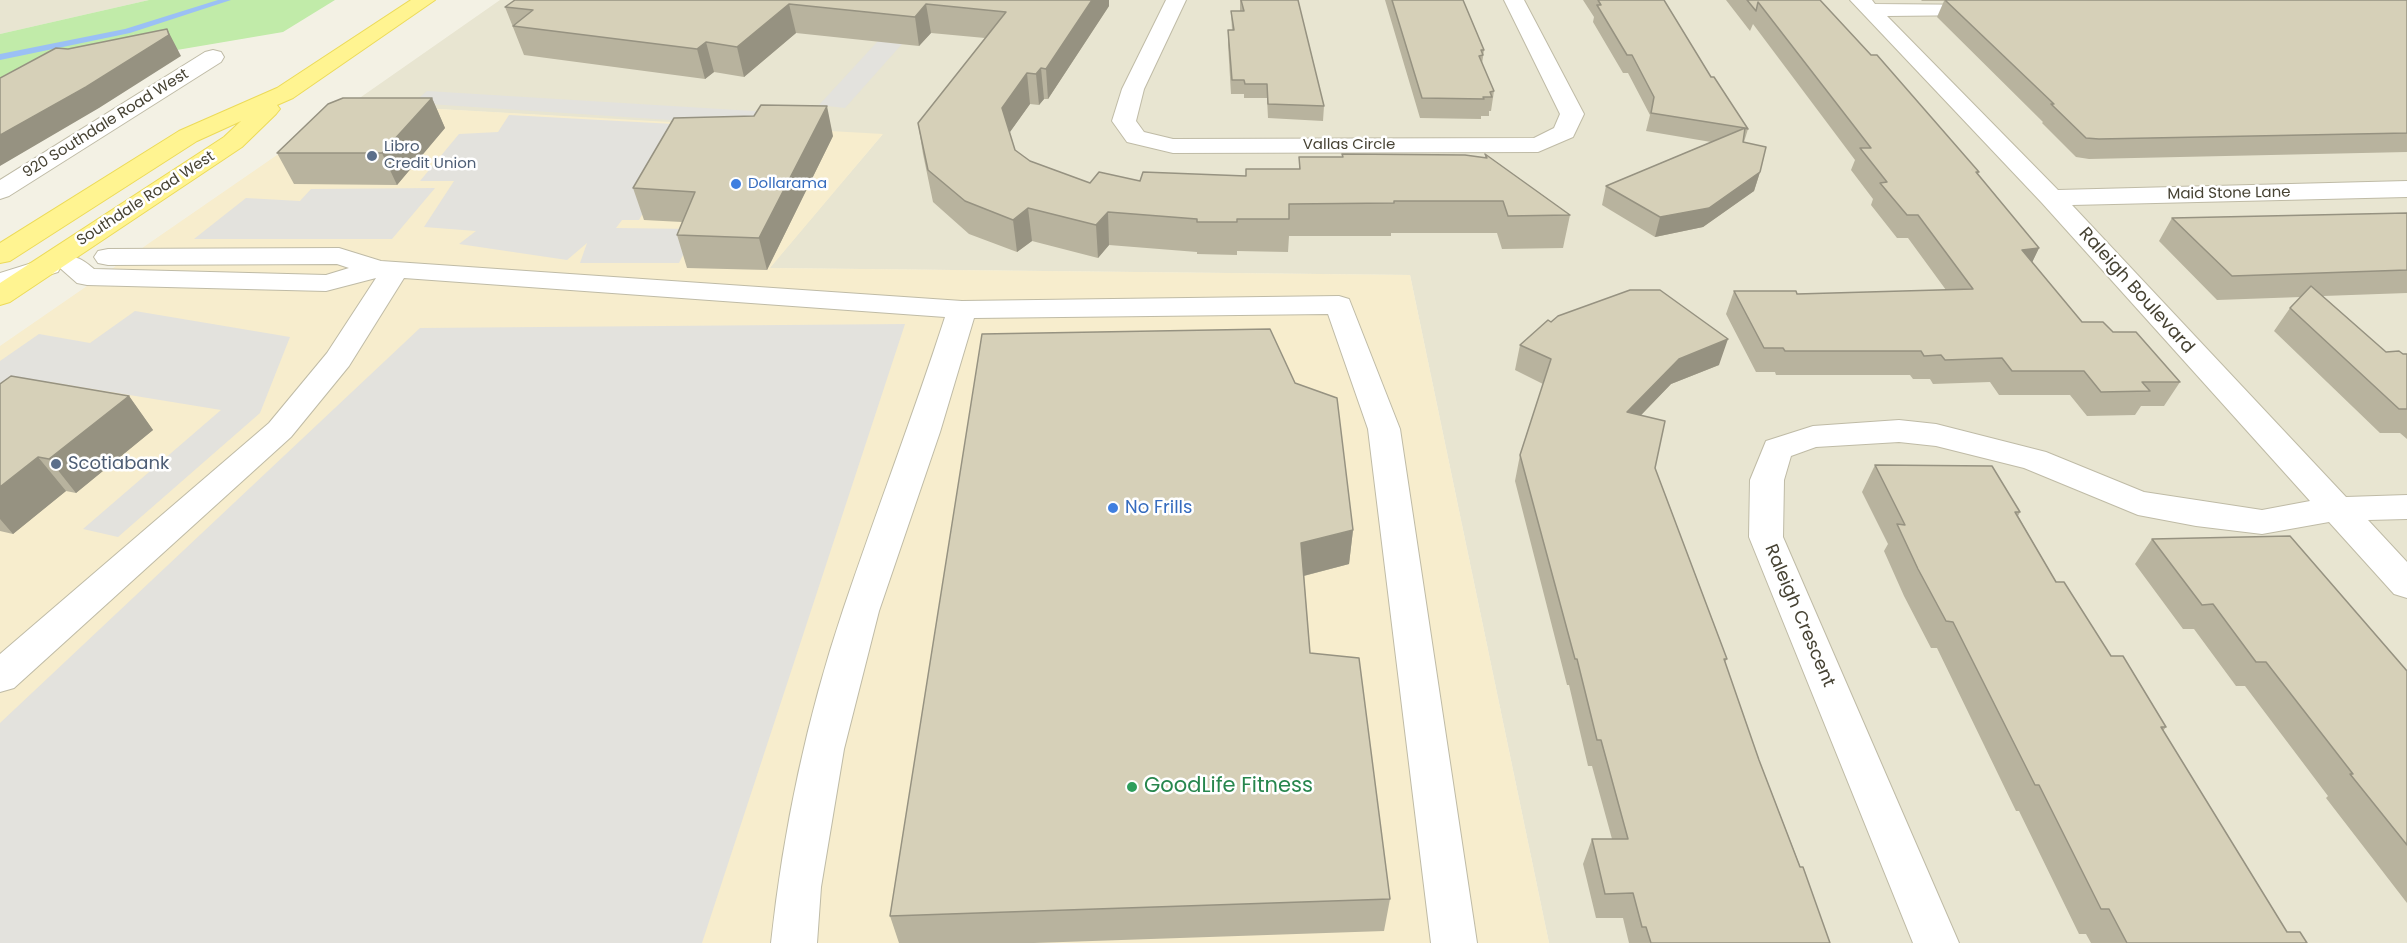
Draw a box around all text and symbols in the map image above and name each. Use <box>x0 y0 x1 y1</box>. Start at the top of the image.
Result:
street label: 920 Southdale Road West <box>20 65 192 183</box>
street label: Vallas Circle <box>1303 136 1395 154</box>
place label: Libro Credit Union <box>384 138 476 173</box>
street label: Southdale Road West <box>74 148 218 250</box>
marker: Libro Credit Union <box>365 149 379 163</box>
place label: Dollarama <box>748 175 827 193</box>
marker: Dollarama <box>729 177 743 191</box>
street label: Maid Stone Lane <box>2167 184 2291 204</box>
street label: Raleigh Boulevard <box>2074 223 2198 359</box>
place label: Scotiabank <box>68 453 169 475</box>
marker: Scotiabank <box>49 457 63 471</box>
place label: No Frills <box>1125 497 1192 519</box>
marker: No Frills <box>1106 501 1120 515</box>
street label: Raleigh Crescent <box>1759 541 1839 691</box>
place label: GoodLife Fitness <box>1144 774 1313 800</box>
marker: GoodLife Fitness <box>1125 780 1139 794</box>

